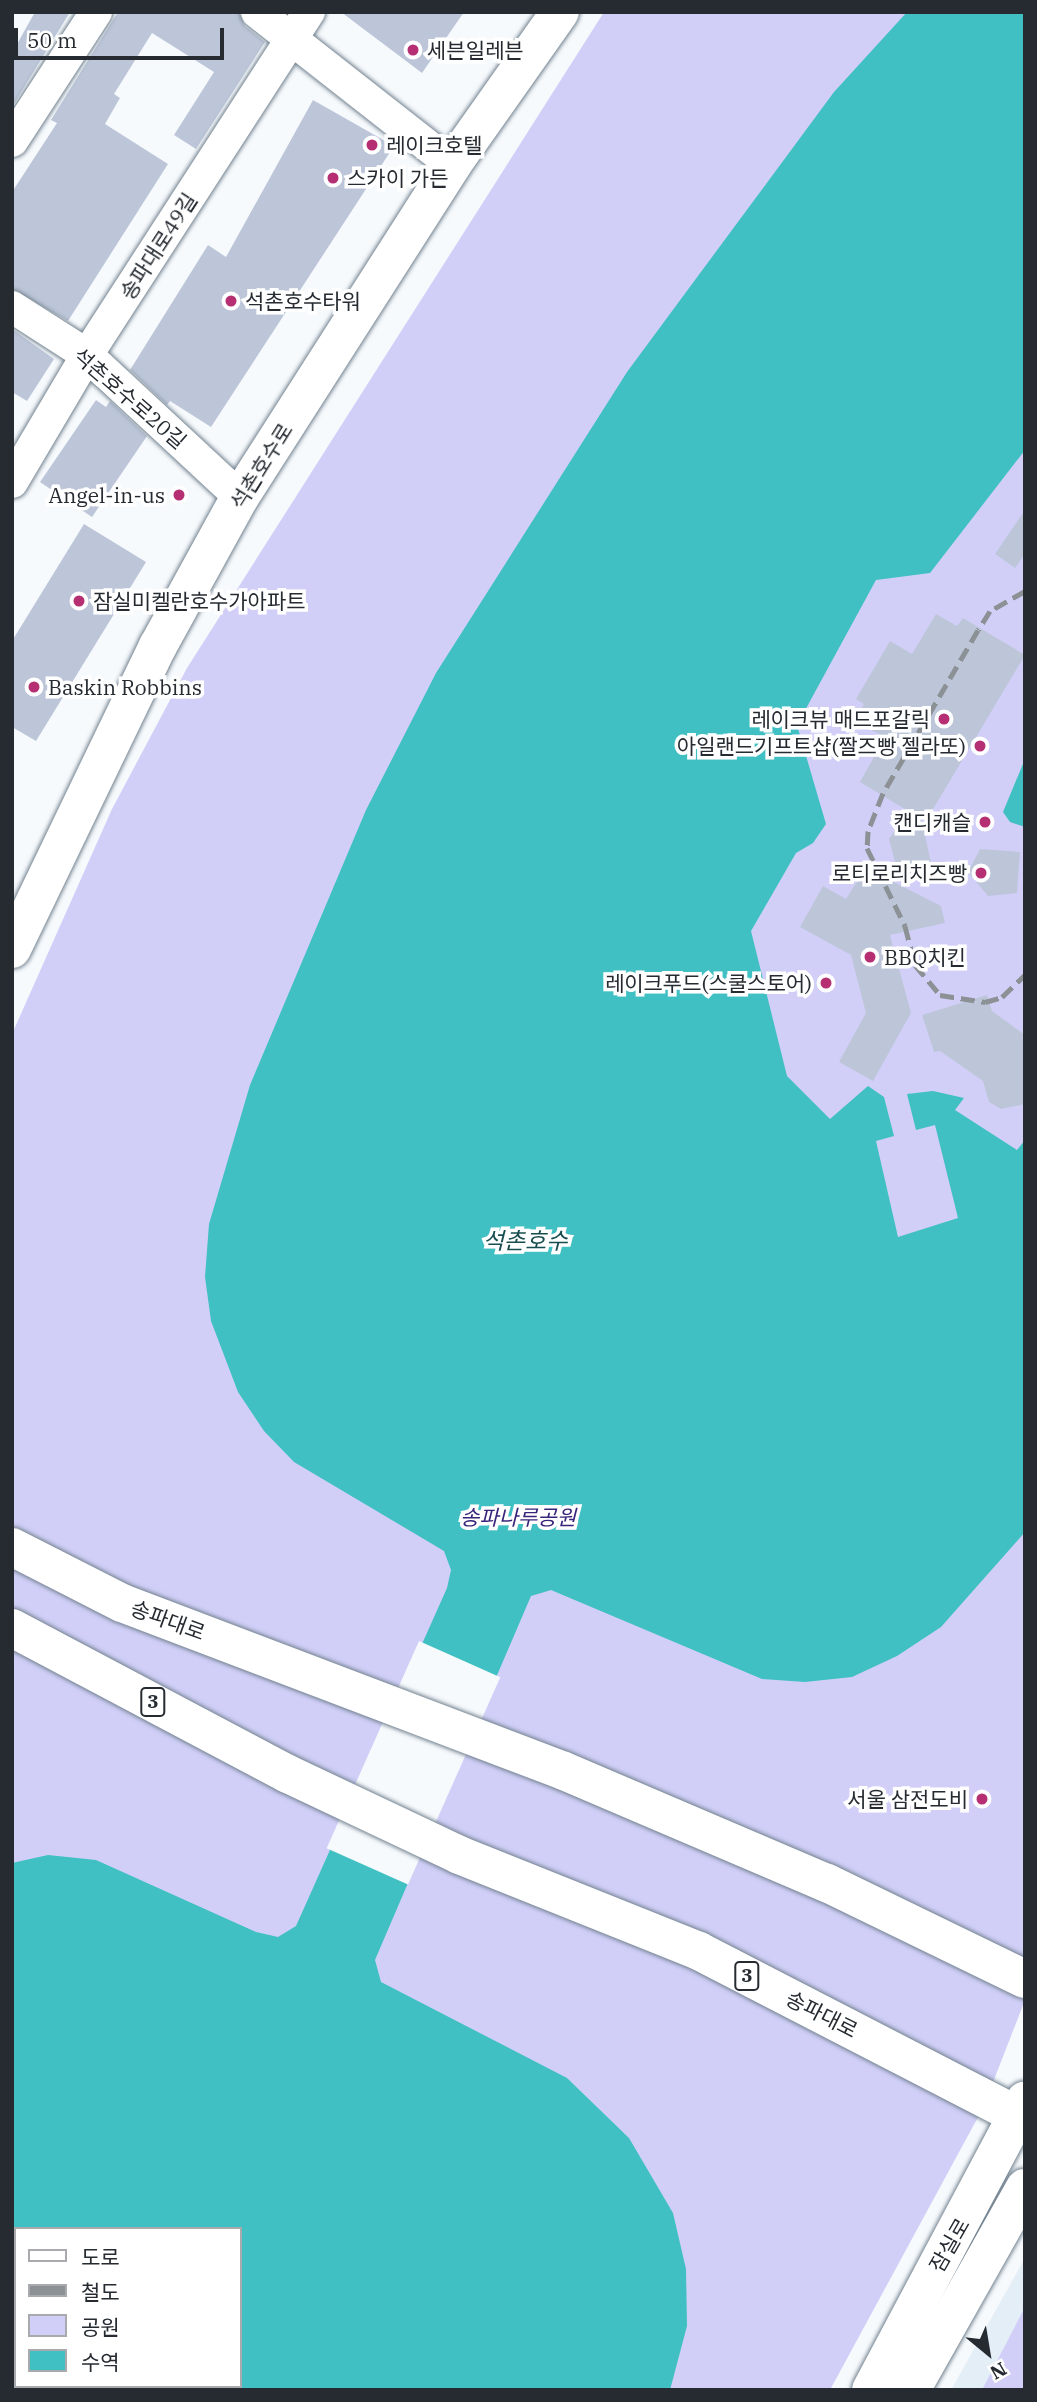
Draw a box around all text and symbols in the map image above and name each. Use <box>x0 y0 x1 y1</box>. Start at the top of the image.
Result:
scale bar <box>18 14 228 58</box>
text: 50 m <box>27 26 77 54</box>
place label: 세븐일레븐 <box>427 37 524 63</box>
marker: 세븐일레븐 <box>405 42 421 58</box>
place label: 레이크호텔 <box>386 132 483 158</box>
marker: 레이크호텔 <box>364 137 380 153</box>
place label: 스카이 가든 <box>347 165 448 191</box>
marker: 스카이 가든 <box>325 170 341 186</box>
street label: 송파대로49길 <box>114 188 202 304</box>
place label: 석촌호수타워 <box>245 288 361 314</box>
marker: 석촌호수타워 <box>223 293 239 309</box>
street label: 석촌호수로20길 <box>68 342 192 454</box>
street label: 석촌호수로 <box>225 418 297 514</box>
place label: Angel-in-us <box>49 482 165 508</box>
marker: Angel-in-us <box>171 487 187 503</box>
place label: 잠실미켈란호수가아파트 <box>93 588 306 614</box>
marker: 잠실미켈란호수가아파트 <box>71 593 87 609</box>
place label: Baskin Robbins <box>48 674 202 700</box>
marker: Baskin Robbins <box>26 679 42 695</box>
place label: 레이크뷰 매드포갈릭 <box>751 706 930 732</box>
marker: 레이크뷰 매드포갈릭 <box>936 711 952 727</box>
place label: 아일랜드기프트샵(짤즈빵 젤라또) <box>677 733 966 759</box>
marker: 아일랜드기프트샵(짤즈빵 젤라또) <box>972 738 988 754</box>
place label: 캔디캐슬 <box>894 809 971 835</box>
marker: 캔디캐슬 <box>977 814 993 830</box>
place label: 로티로리치즈빵 <box>832 860 967 886</box>
marker: 로티로리치즈빵 <box>973 865 989 881</box>
place label: BBQ치킨 <box>884 944 966 970</box>
marker: BBQ치킨 <box>862 949 878 965</box>
place label: 레이크푸드(스쿨스토어) <box>605 970 812 996</box>
marker: 레이크푸드(스쿨스토어) <box>818 975 834 991</box>
water label: 석촌호수 <box>483 1226 567 1254</box>
park label: 송파나루공원 <box>460 1504 576 1530</box>
street label: 송파대로 <box>127 1595 209 1645</box>
road number: 3 <box>139 1686 167 1718</box>
place label: 서울 삼전도비 <box>847 1786 968 1812</box>
marker: 서울 삼전도비 <box>974 1791 990 1807</box>
road number: 3 <box>733 1960 761 1992</box>
street label: 송파대로 <box>782 1985 862 2043</box>
street label: 잠실로 <box>924 2214 974 2276</box>
legend <box>14 2227 242 2388</box>
text: 도로 <box>81 2243 120 2271</box>
text: 철도 <box>81 2278 120 2306</box>
text: 공원 <box>81 2313 120 2341</box>
north arrow <box>953 2318 1023 2388</box>
text: 수역 <box>81 2348 120 2376</box>
text: N <box>986 2357 1011 2385</box>

